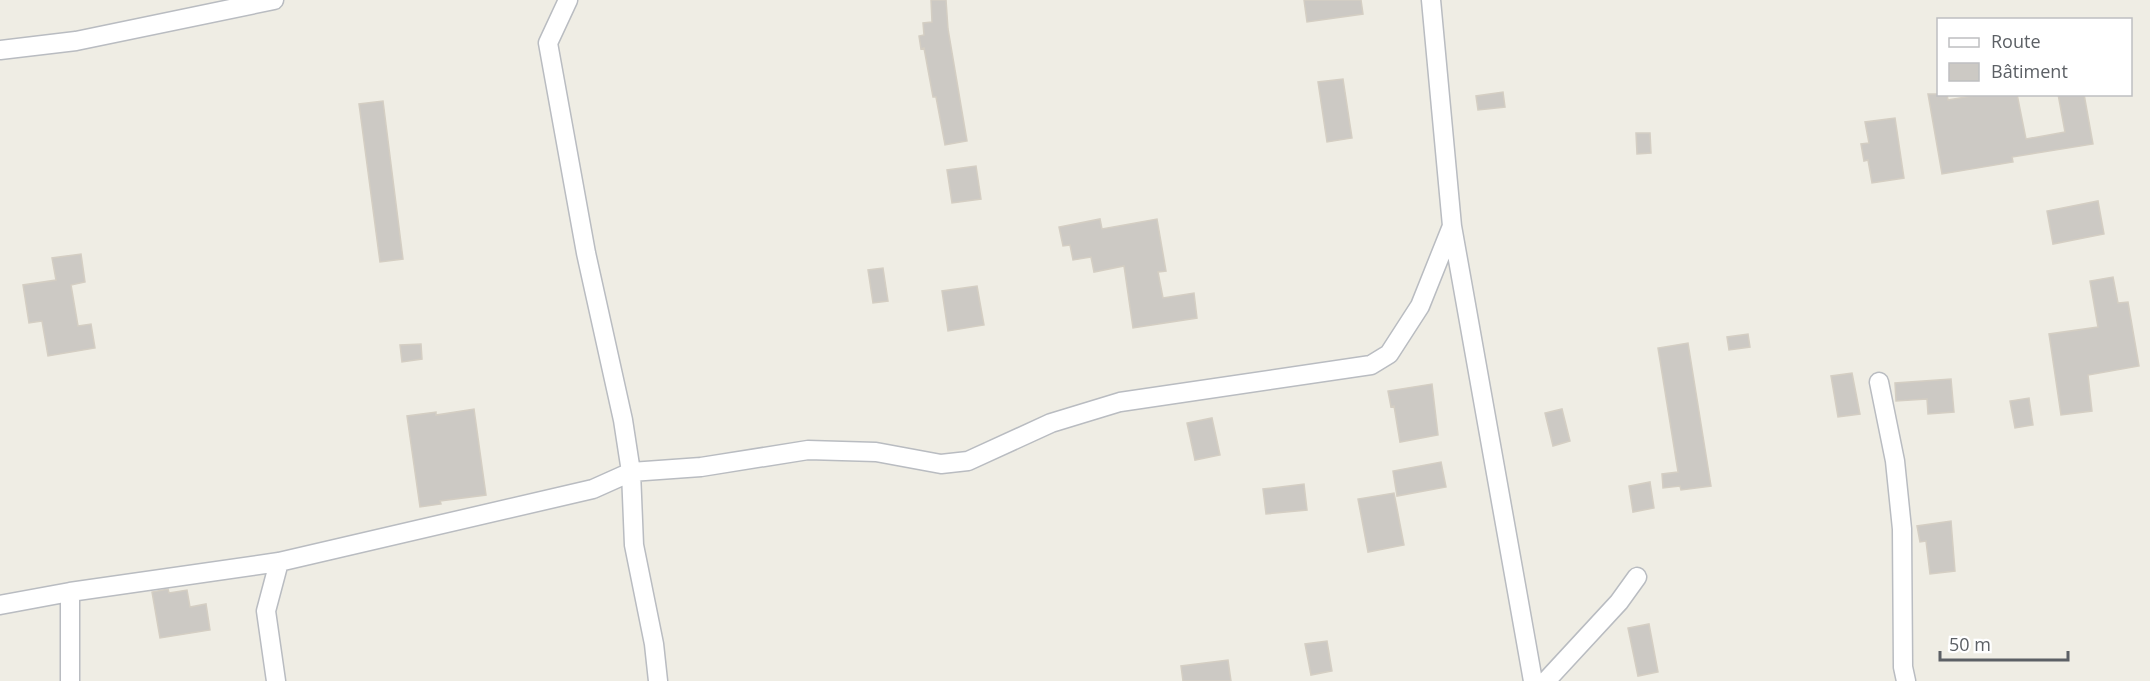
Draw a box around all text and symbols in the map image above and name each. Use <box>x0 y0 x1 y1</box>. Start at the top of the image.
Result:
legend <box>1937 18 2132 96</box>
text: Route <box>1991 29 2041 53</box>
text: Bâtiment <box>1991 59 2068 83</box>
scale bar <box>1940 624 2068 662</box>
text: 50 m <box>1949 632 1991 656</box>

